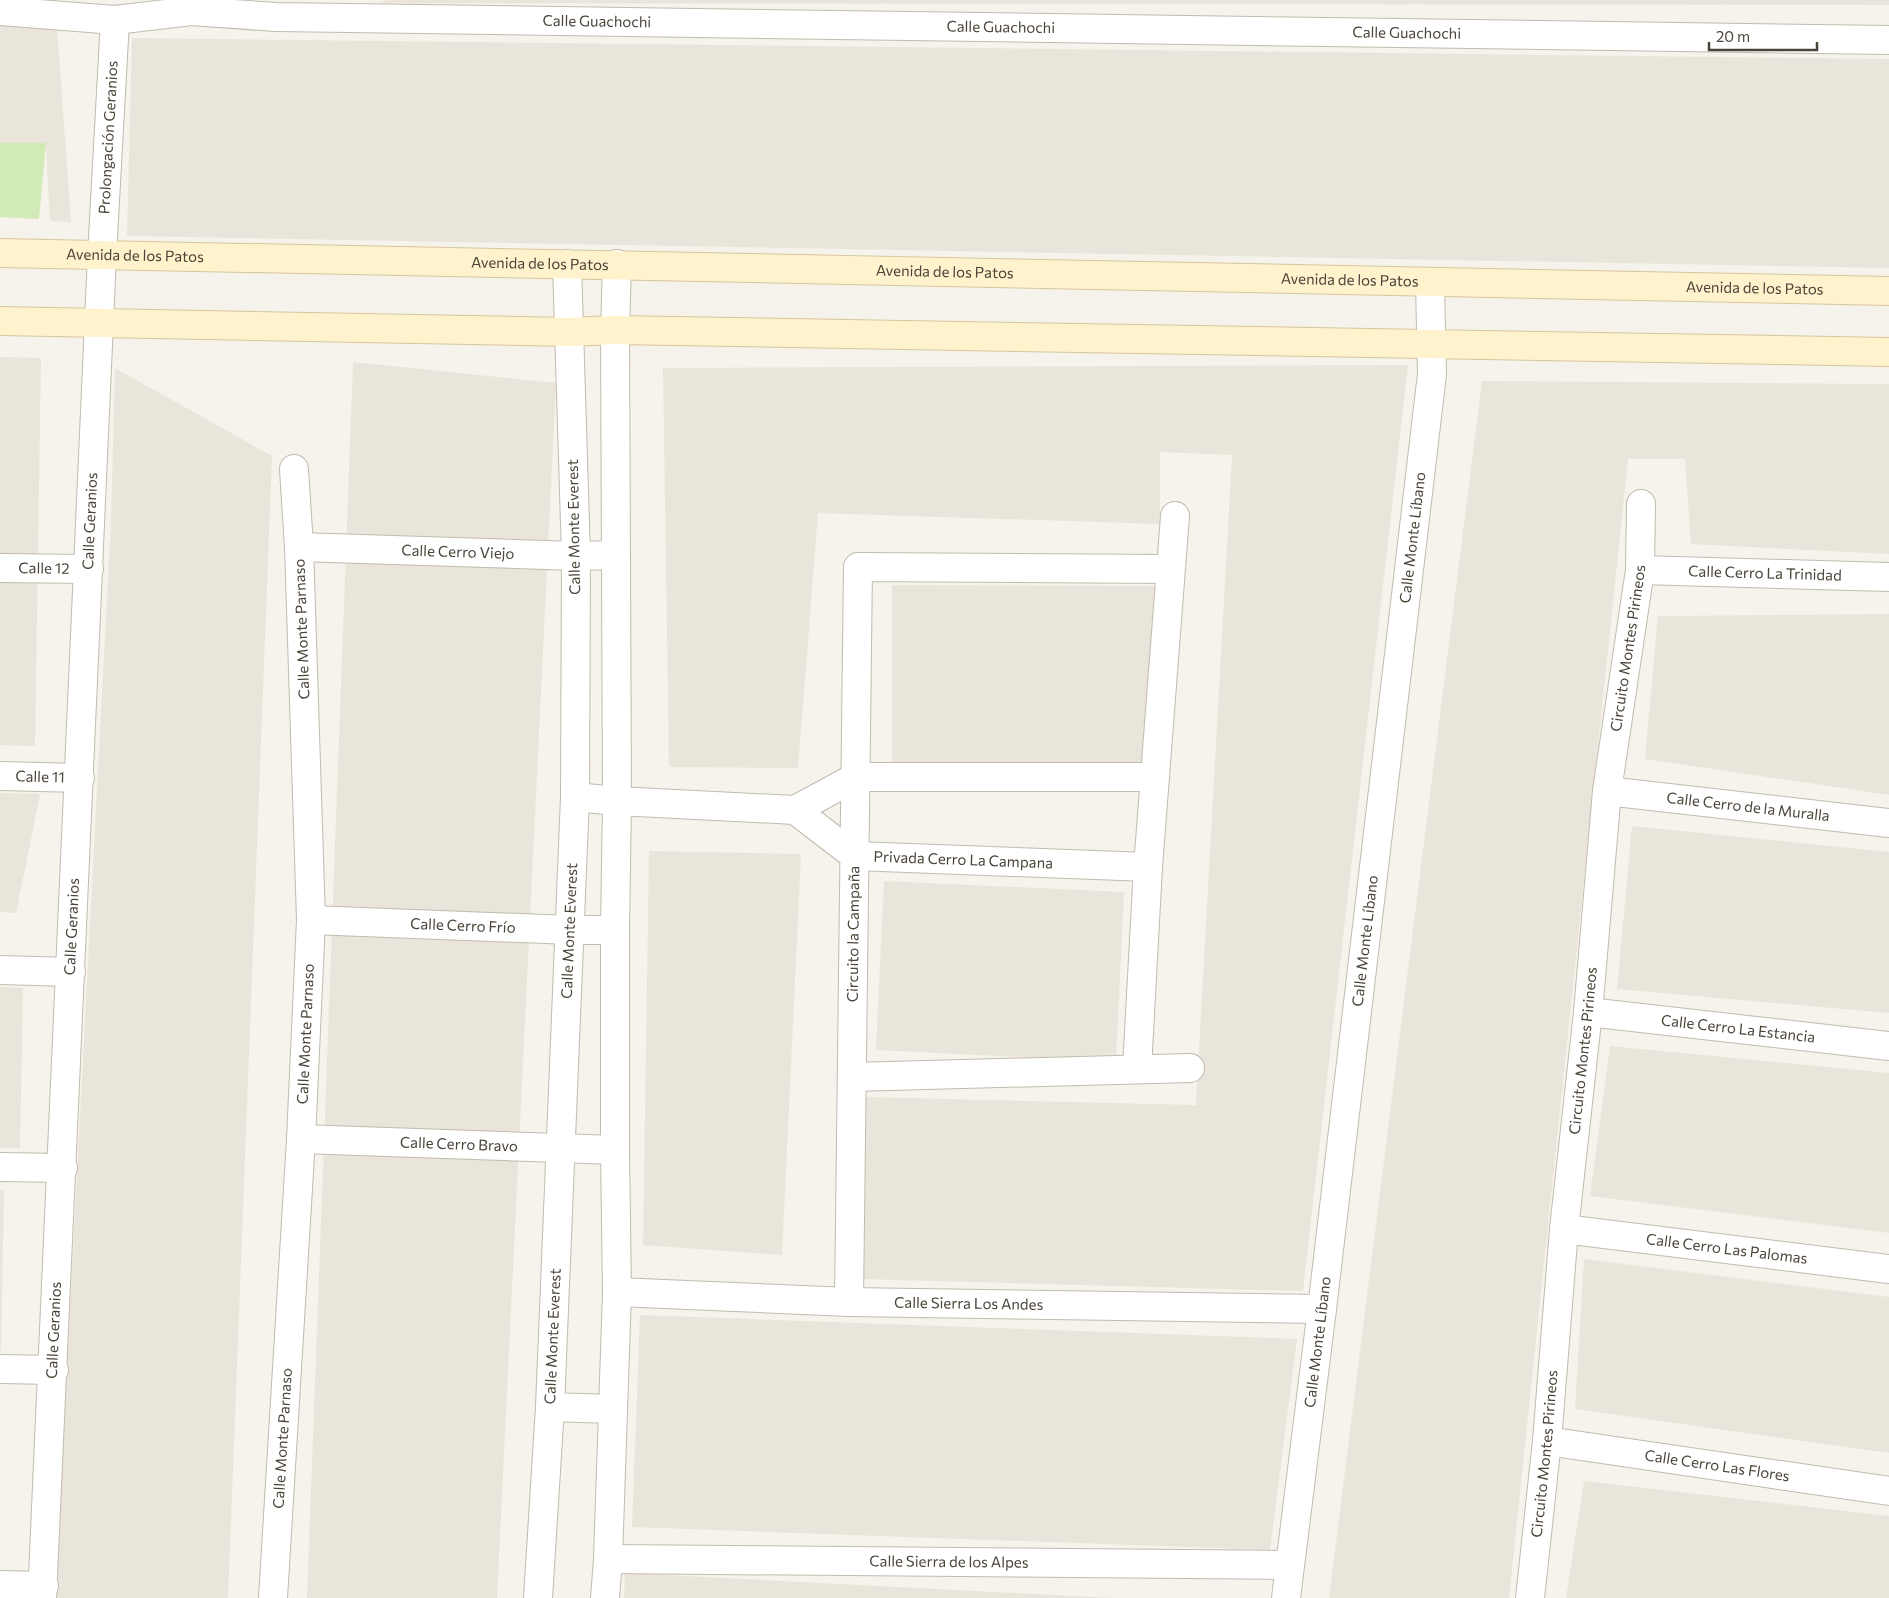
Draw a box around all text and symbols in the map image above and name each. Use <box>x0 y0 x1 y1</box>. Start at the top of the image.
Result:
street label: Calle Guachochi <box>542 11 651 30</box>
street label: Calle Guachochi <box>946 17 1055 36</box>
scale bar <box>1709 20 1816 52</box>
street label: Calle Guachochi <box>1352 22 1461 42</box>
text: 20 m <box>1716 27 1750 45</box>
street label: Prolongación Geranios <box>94 60 121 215</box>
street label: Avenida de los Patos <box>66 244 204 265</box>
street label: Avenida de los Patos <box>471 252 609 273</box>
street label: Avenida de los Patos <box>876 261 1014 281</box>
street label: Avenida de los Patos <box>1281 269 1419 290</box>
street label: Avenida de los Patos <box>1686 277 1824 298</box>
street label: Calle Monte Everest <box>563 459 583 595</box>
street label: Calle Monte Líbano <box>1395 471 1428 604</box>
street label: Calle Geranios <box>78 472 100 570</box>
street label: Calle Cerro Viejo <box>401 540 515 562</box>
street label: Calle 12 <box>18 558 70 577</box>
street label: Calle Monte Parnaso <box>290 558 312 700</box>
street label: Calle Cerro La Trinidad <box>1688 561 1842 584</box>
street label: Circuito Montes Pirineos <box>1606 565 1648 733</box>
street label: Calle 11 <box>15 766 65 786</box>
street label: Calle Cerro de la Muralla <box>1666 788 1831 824</box>
street label: Privada Cerro La Campana <box>873 847 1053 871</box>
street label: Calle Monte Everest <box>557 862 580 999</box>
street label: Circuito la Campaña <box>843 866 862 1002</box>
street label: Calle Monte Líbano <box>1348 874 1381 1007</box>
street label: Calle Geranios <box>60 877 82 976</box>
street label: Calle Cerro Frío <box>410 914 516 936</box>
street label: Calle Monte Parnaso <box>293 963 317 1105</box>
street label: Circuito Montes Pirineos <box>1565 966 1600 1135</box>
street label: Calle Cerro La Estancia <box>1660 1010 1816 1046</box>
street label: Calle Cerro Bravo <box>400 1132 518 1155</box>
street label: Calle Cerro Las Palomas <box>1645 1229 1809 1267</box>
street label: Calle Monte Everest <box>540 1268 564 1405</box>
street label: Calle Monte Líbano <box>1300 1275 1334 1409</box>
street label: Calle Geranios <box>42 1281 64 1379</box>
street label: Calle Sierra Los Andes <box>894 1293 1044 1313</box>
street label: Calle Monte Parnaso <box>268 1367 295 1509</box>
street label: Circuito Montes Pirineos <box>1527 1369 1561 1538</box>
street label: Calle Cerro Las Flores <box>1644 1445 1791 1484</box>
street label: Calle Sierra de los Alpes <box>869 1551 1029 1571</box>

